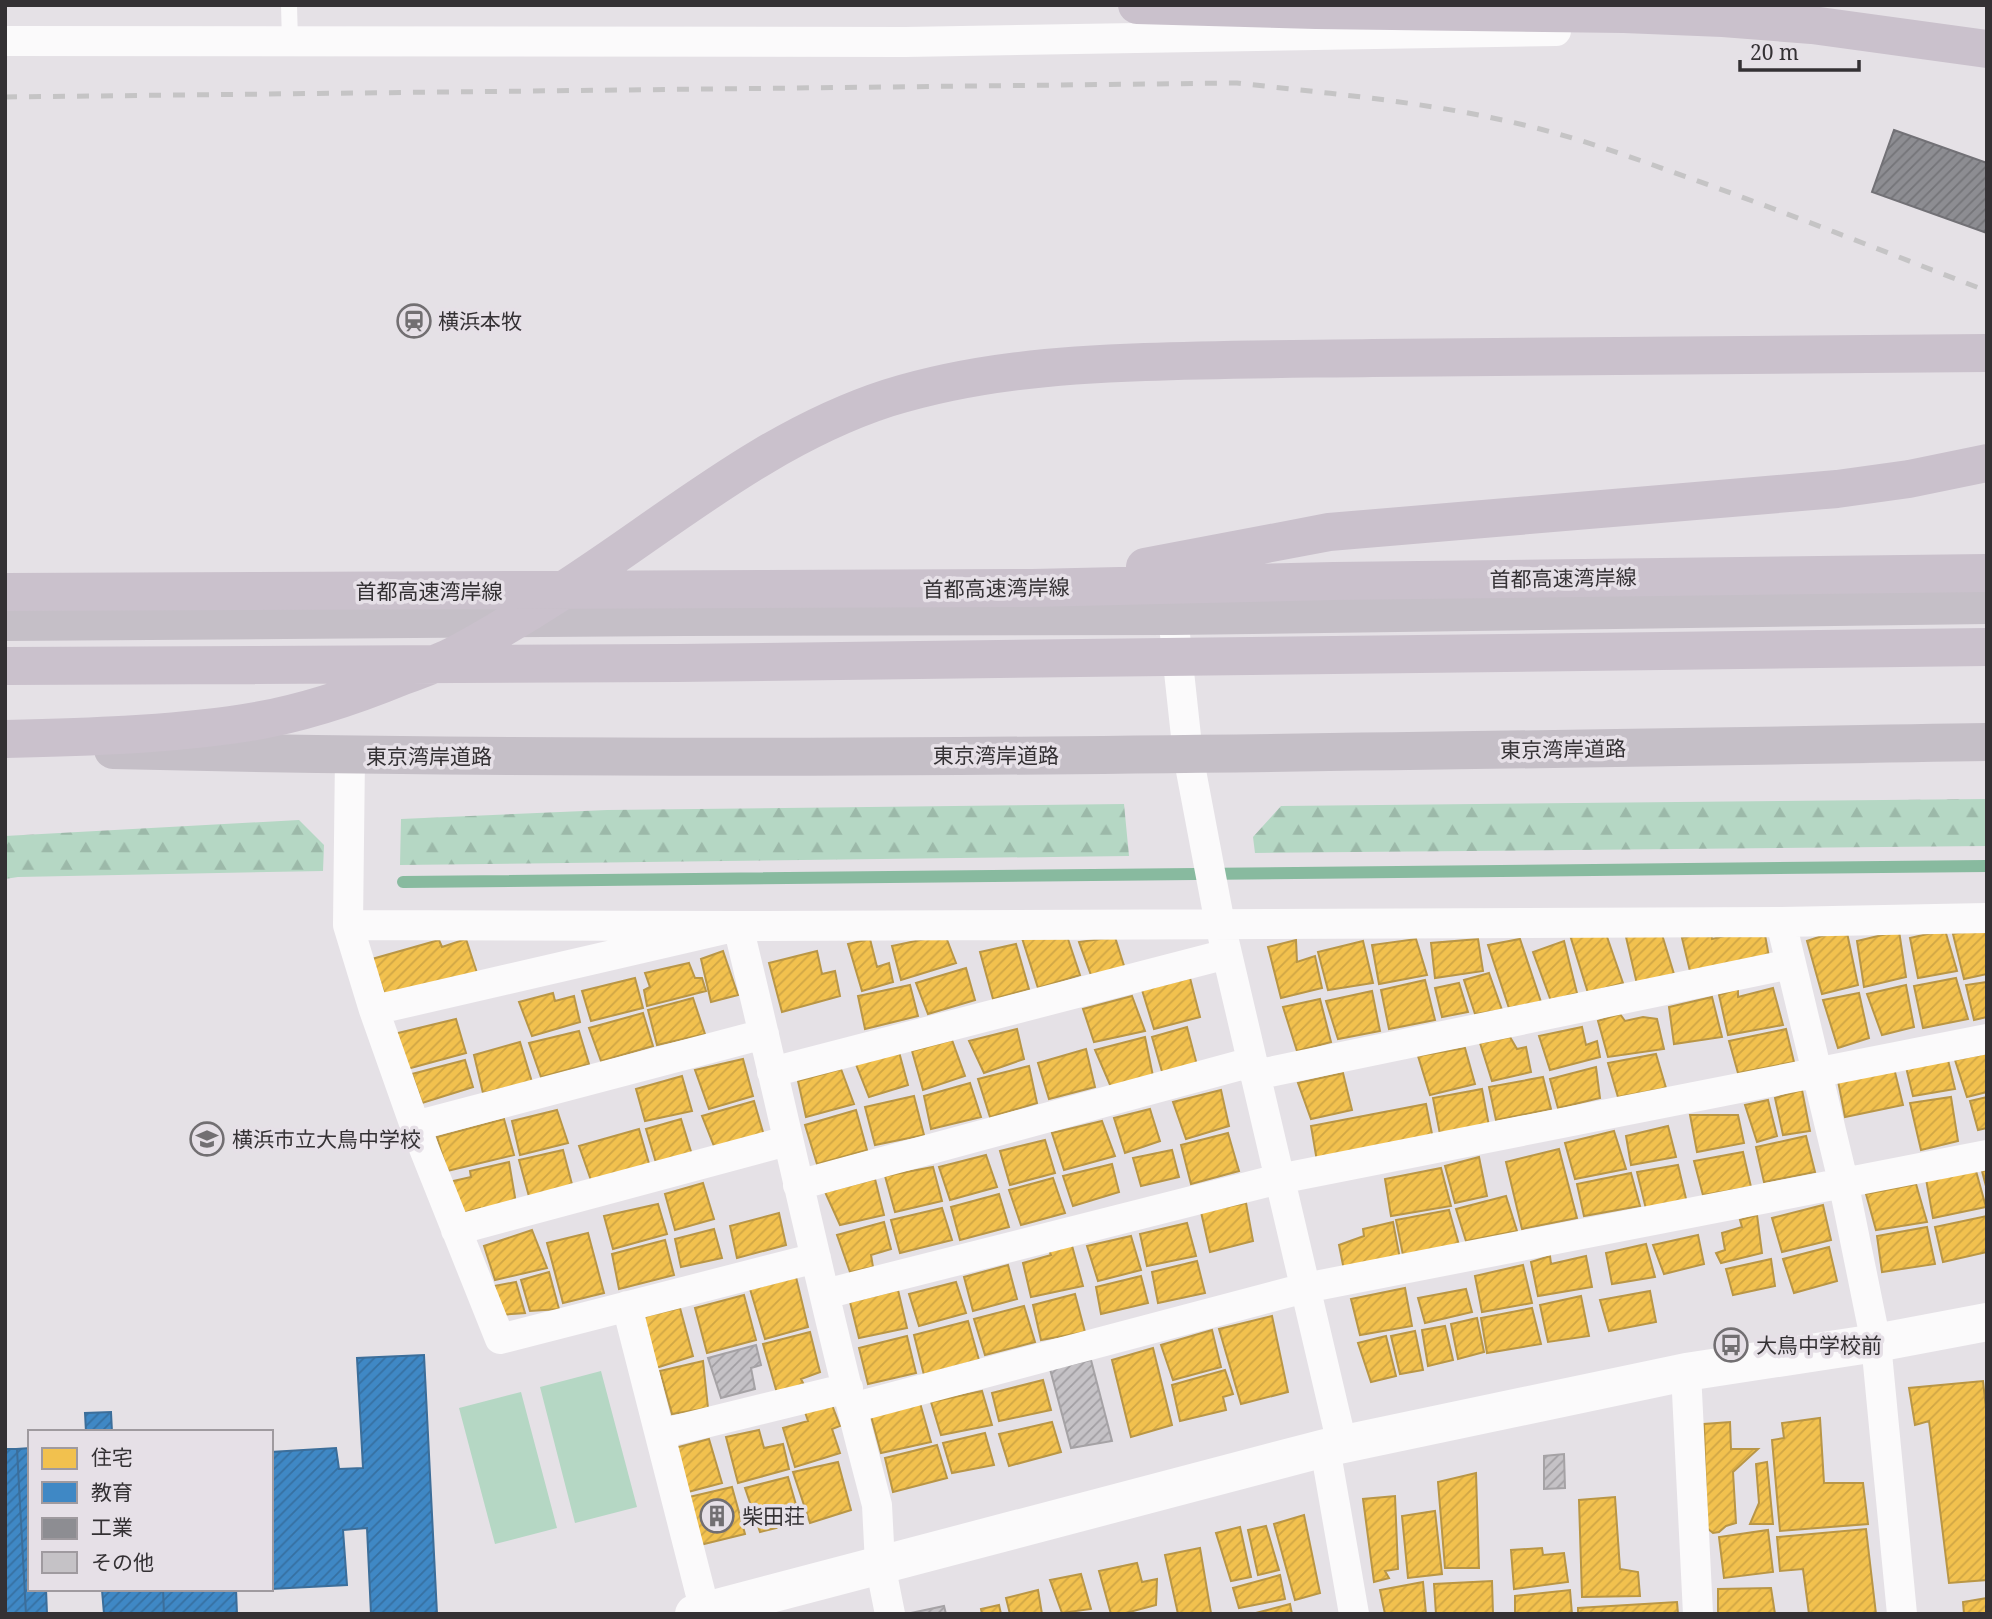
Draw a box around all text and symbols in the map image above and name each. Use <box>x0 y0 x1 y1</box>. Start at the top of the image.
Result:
scale bar <box>1740 28 1859 72</box>
text: 20 m <box>1750 38 1799 66</box>
station icon: 横浜本牧 <box>395 302 433 340</box>
place label: 横浜本牧 <box>438 307 522 335</box>
street label: 首都高速湾岸線 <box>1489 563 1637 593</box>
street label: 首都高速湾岸線 <box>922 573 1070 603</box>
street label: 首都高速湾岸線 <box>356 577 503 605</box>
street label: 東京湾岸道路 <box>1500 734 1626 764</box>
street label: 東京湾岸道路 <box>933 741 1059 769</box>
street label: 東京湾岸道路 <box>366 742 492 770</box>
school or university icon: 横浜市立大鳥中学校 <box>188 1120 226 1158</box>
place label: 横浜市立大鳥中学校 <box>232 1125 421 1153</box>
bus stop icon: 大鳥中学校前 <box>1712 1326 1750 1364</box>
place label: 大鳥中学校前 <box>1756 1331 1882 1359</box>
legend <box>28 1430 273 1591</box>
text: 住宅 <box>91 1443 133 1471</box>
text: 教育 <box>91 1478 133 1506</box>
building icon: 柴田荘 <box>698 1497 736 1535</box>
place label: 柴田荘 <box>742 1502 805 1530</box>
text: 工業 <box>91 1513 133 1541</box>
text: その他 <box>91 1548 154 1576</box>

